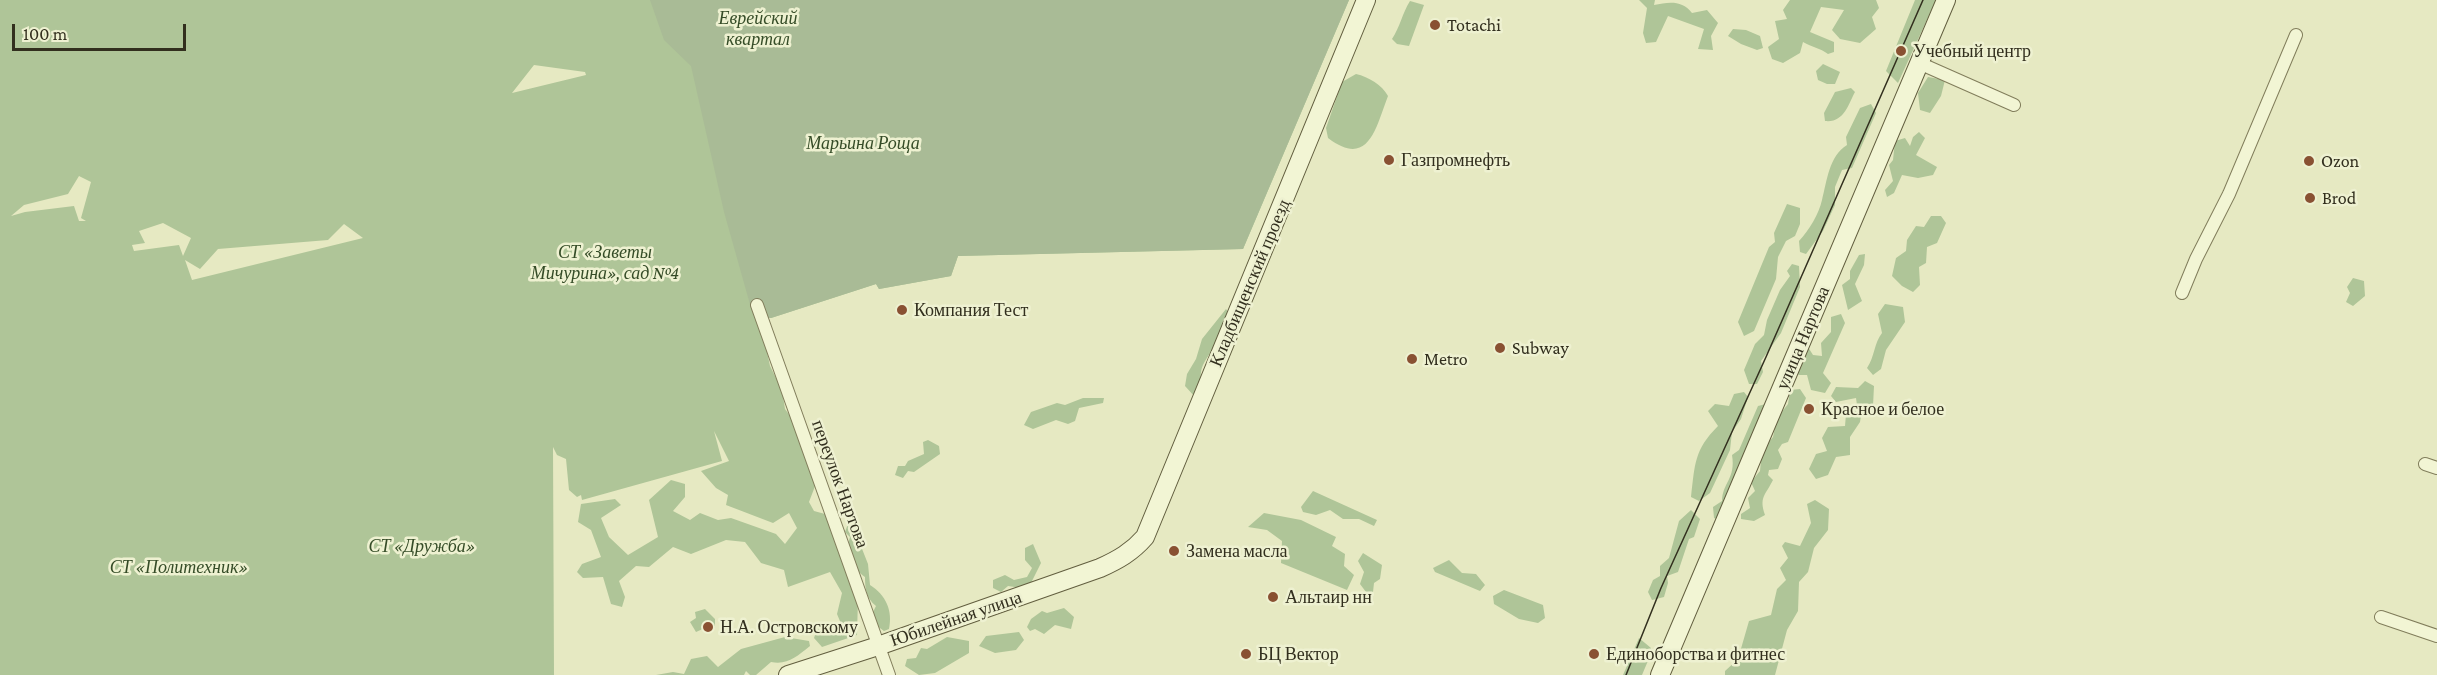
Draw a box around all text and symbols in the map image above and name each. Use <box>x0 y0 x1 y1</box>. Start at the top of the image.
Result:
park label: Еврейский квартал <box>718 7 798 50</box>
scale bar <box>15 12 189 50</box>
place label: Totachi <box>1447 14 1501 36</box>
marker: Totachi <box>1428 18 1442 32</box>
text: 100 m <box>23 24 67 44</box>
place label: Учебный центр <box>1913 40 2031 62</box>
marker: Учебный центр <box>1894 44 1908 58</box>
park label: Марьина Роща <box>806 132 920 154</box>
place label: Газпромнефть <box>1401 149 1510 171</box>
place label: Ozon <box>2321 150 2359 172</box>
marker: Газпромнефть <box>1382 153 1396 167</box>
marker: Ozon <box>2302 154 2316 168</box>
place label: Brod <box>2322 187 2356 209</box>
marker: Brod <box>2303 191 2317 205</box>
street label: Кладбищенский проезд <box>1205 196 1295 370</box>
park label: СТ «Заветы Мичурина», сад №4 <box>531 241 679 284</box>
street label: улица Нартова <box>1771 283 1835 393</box>
place label: Компания Тест <box>914 299 1028 321</box>
marker: Компания Тест <box>895 303 909 317</box>
place label: Subway <box>1512 337 1569 359</box>
marker: Subway <box>1493 341 1507 355</box>
place label: Metro <box>1424 348 1468 370</box>
marker: Metro <box>1405 352 1419 366</box>
place label: Красное и белое <box>1821 398 1944 420</box>
marker: Красное и белое <box>1802 402 1816 416</box>
street label: переулок Нартова <box>807 417 873 551</box>
park label: СТ «Дружба» <box>368 535 476 557</box>
place label: Замена масла <box>1186 540 1288 562</box>
marker: Замена масла <box>1167 544 1181 558</box>
park label: СТ «Политехник» <box>110 556 248 578</box>
street label: Юбилейная улица <box>887 586 1025 652</box>
place label: Альтаир нн <box>1285 586 1372 608</box>
marker: Альтаир нн <box>1266 590 1280 604</box>
place label: Н.А. Островскому <box>720 616 858 638</box>
marker: Н.А. Островскому <box>701 620 715 634</box>
place label: БЦ Вектор <box>1258 643 1339 665</box>
place label: Единоборства и фитнес <box>1606 643 1785 665</box>
marker: БЦ Вектор <box>1239 647 1253 661</box>
marker: Единоборства и фитнес <box>1587 647 1601 661</box>

